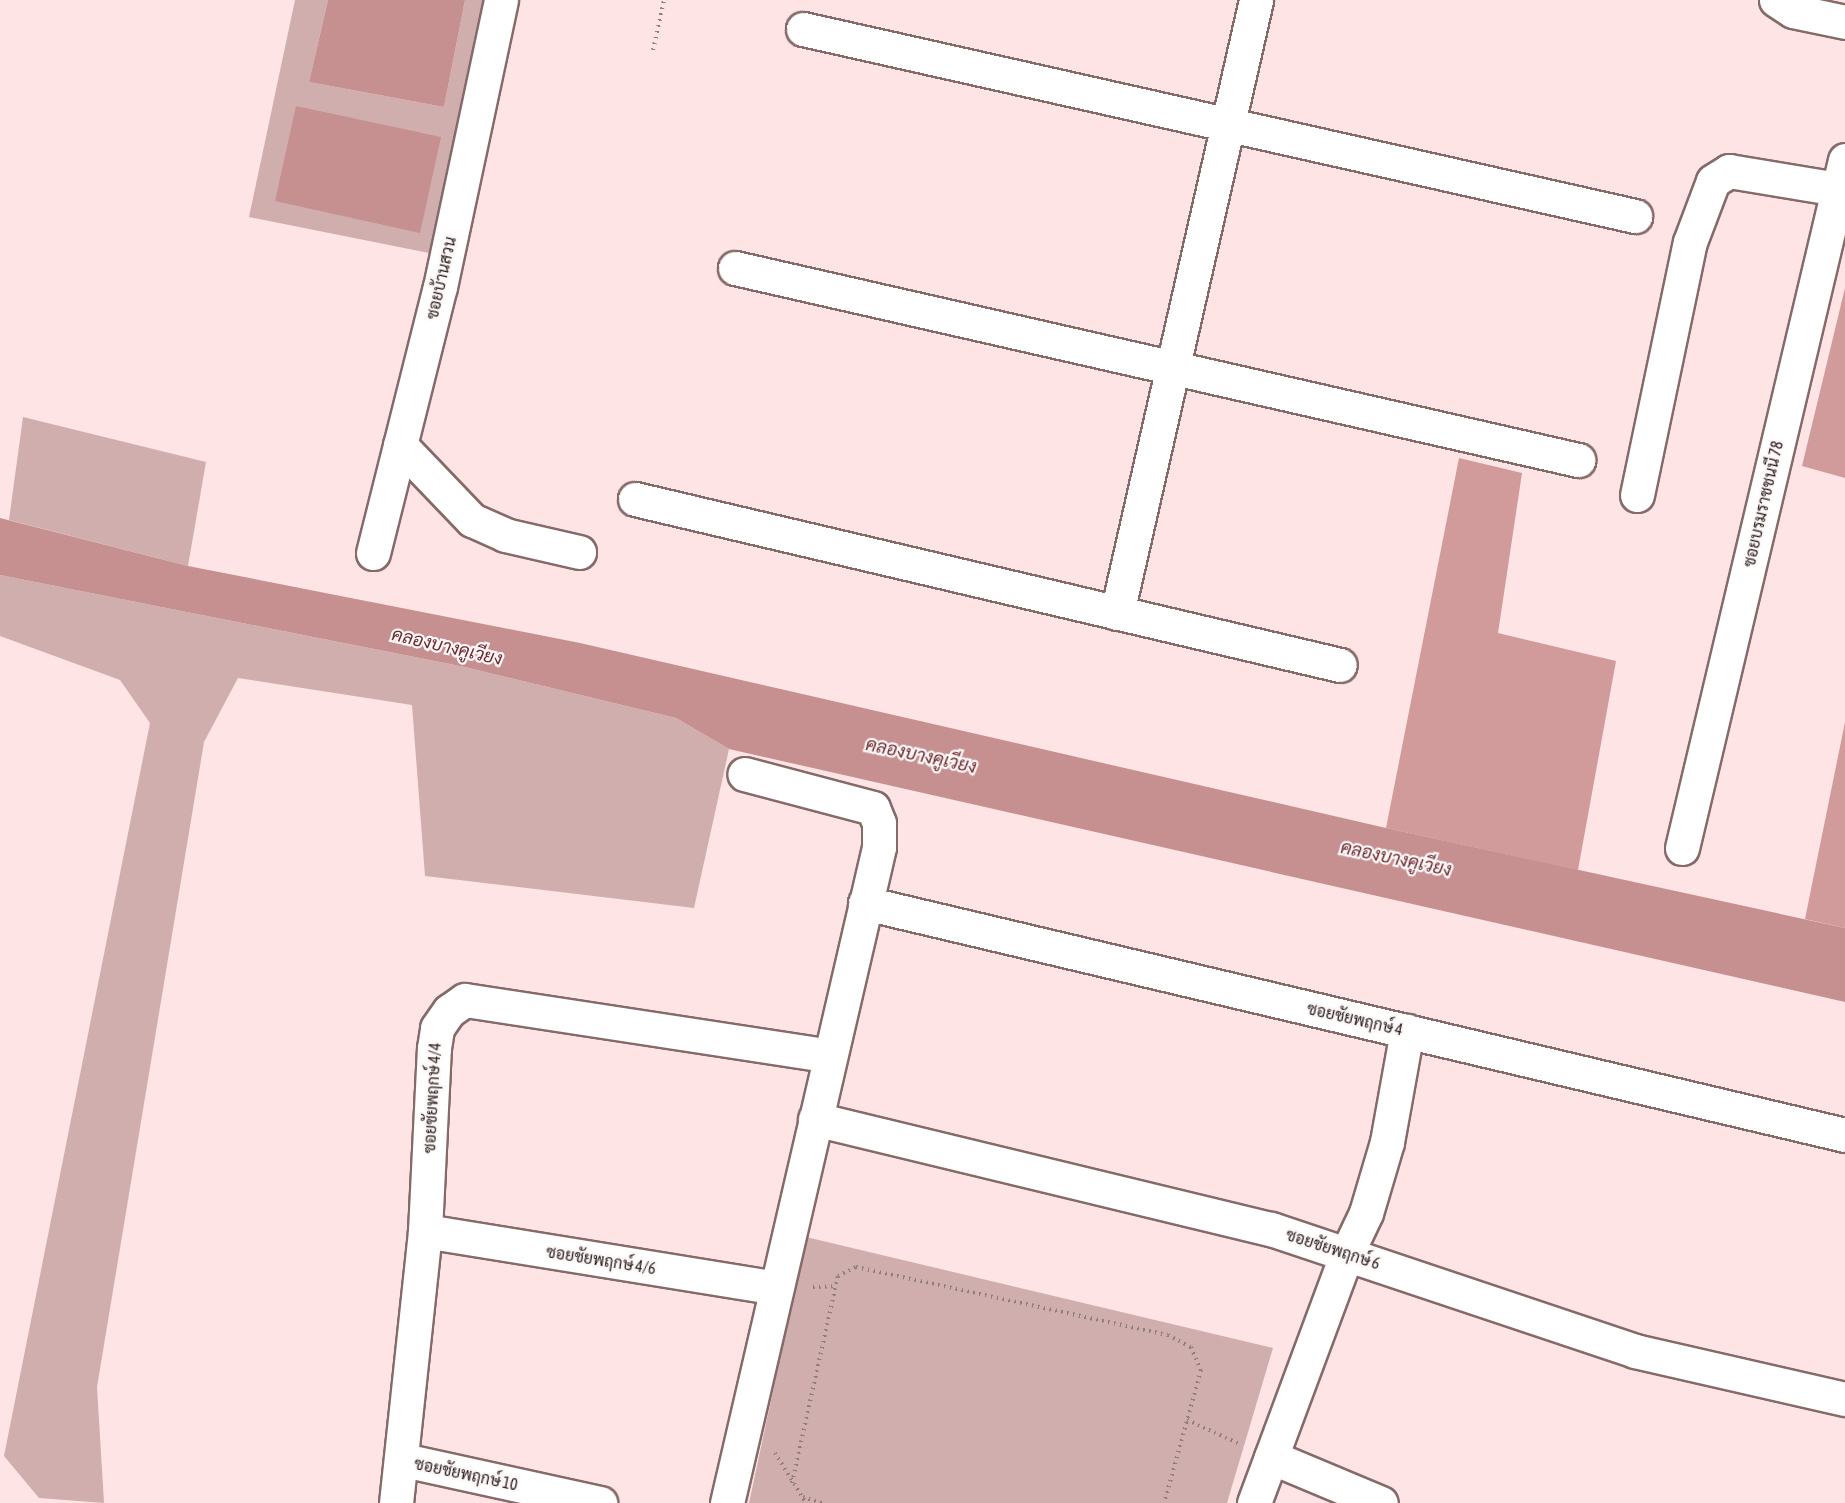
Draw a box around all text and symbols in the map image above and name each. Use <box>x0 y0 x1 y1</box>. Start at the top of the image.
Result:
street label: ซอยบ้านสวน <box>422 235 460 321</box>
street label: ซอยบรมราชชนนี 78 <box>1739 439 1787 569</box>
water label: คลองบางคูเวียง <box>390 624 504 670</box>
water label: คลองบางคูเวียง <box>864 734 978 778</box>
water label: คลองบางคูเวียง <box>1339 837 1453 881</box>
street label: ซอยชัยพฤกษ์ 4 <box>1305 999 1405 1039</box>
street label: ซอยชัยพฤกษ์ 4/4 <box>420 1042 444 1154</box>
street label: ซอยชัยพฤกษ์ 6 <box>1284 1225 1382 1273</box>
street label: ซอยชัยพฤกษ์ 4/6 <box>545 1242 657 1278</box>
street label: ซอยชัยพฤกษ์ 10 <box>412 1454 520 1494</box>

